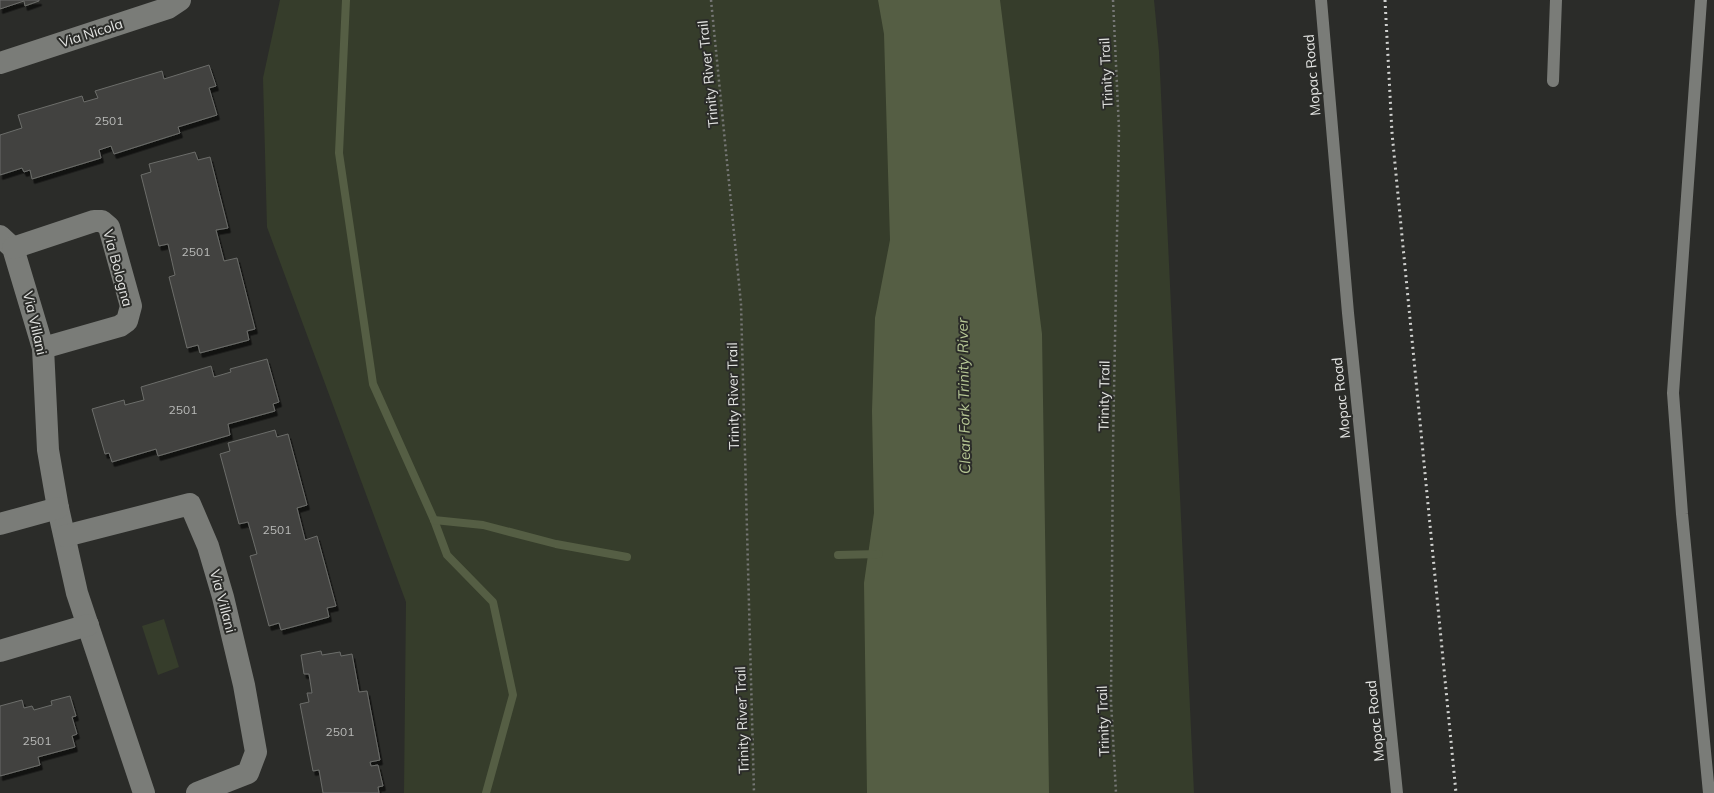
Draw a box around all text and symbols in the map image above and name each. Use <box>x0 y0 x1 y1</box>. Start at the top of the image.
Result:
street label: Via Nicola <box>57 14 125 52</box>
street label: Trinity River Trail <box>693 20 723 128</box>
street label: Mopac Road <box>1299 34 1325 116</box>
street label: Trinity Trail <box>1095 37 1117 109</box>
house number: 2501 <box>95 113 123 128</box>
street label: Via Bologna <box>99 227 137 309</box>
house number: 2501 <box>182 244 210 259</box>
street label: Via Villani <box>19 289 51 357</box>
water label: Clear Fork Trinity River <box>953 317 974 474</box>
street label: Trinity River Trail <box>723 342 743 450</box>
street label: Mopac Road <box>1328 356 1354 440</box>
street label: Trinity Trail <box>1094 360 1114 432</box>
house number: 2501 <box>169 402 197 417</box>
house number: 2501 <box>263 522 291 537</box>
street label: Via Villani <box>206 567 240 635</box>
street label: Trinity River Trail <box>731 666 753 774</box>
street label: Mopac Road <box>1362 679 1388 763</box>
street label: Trinity Trail <box>1093 685 1113 757</box>
house number: 2501 <box>326 724 354 739</box>
house number: 2501 <box>23 733 51 748</box>

